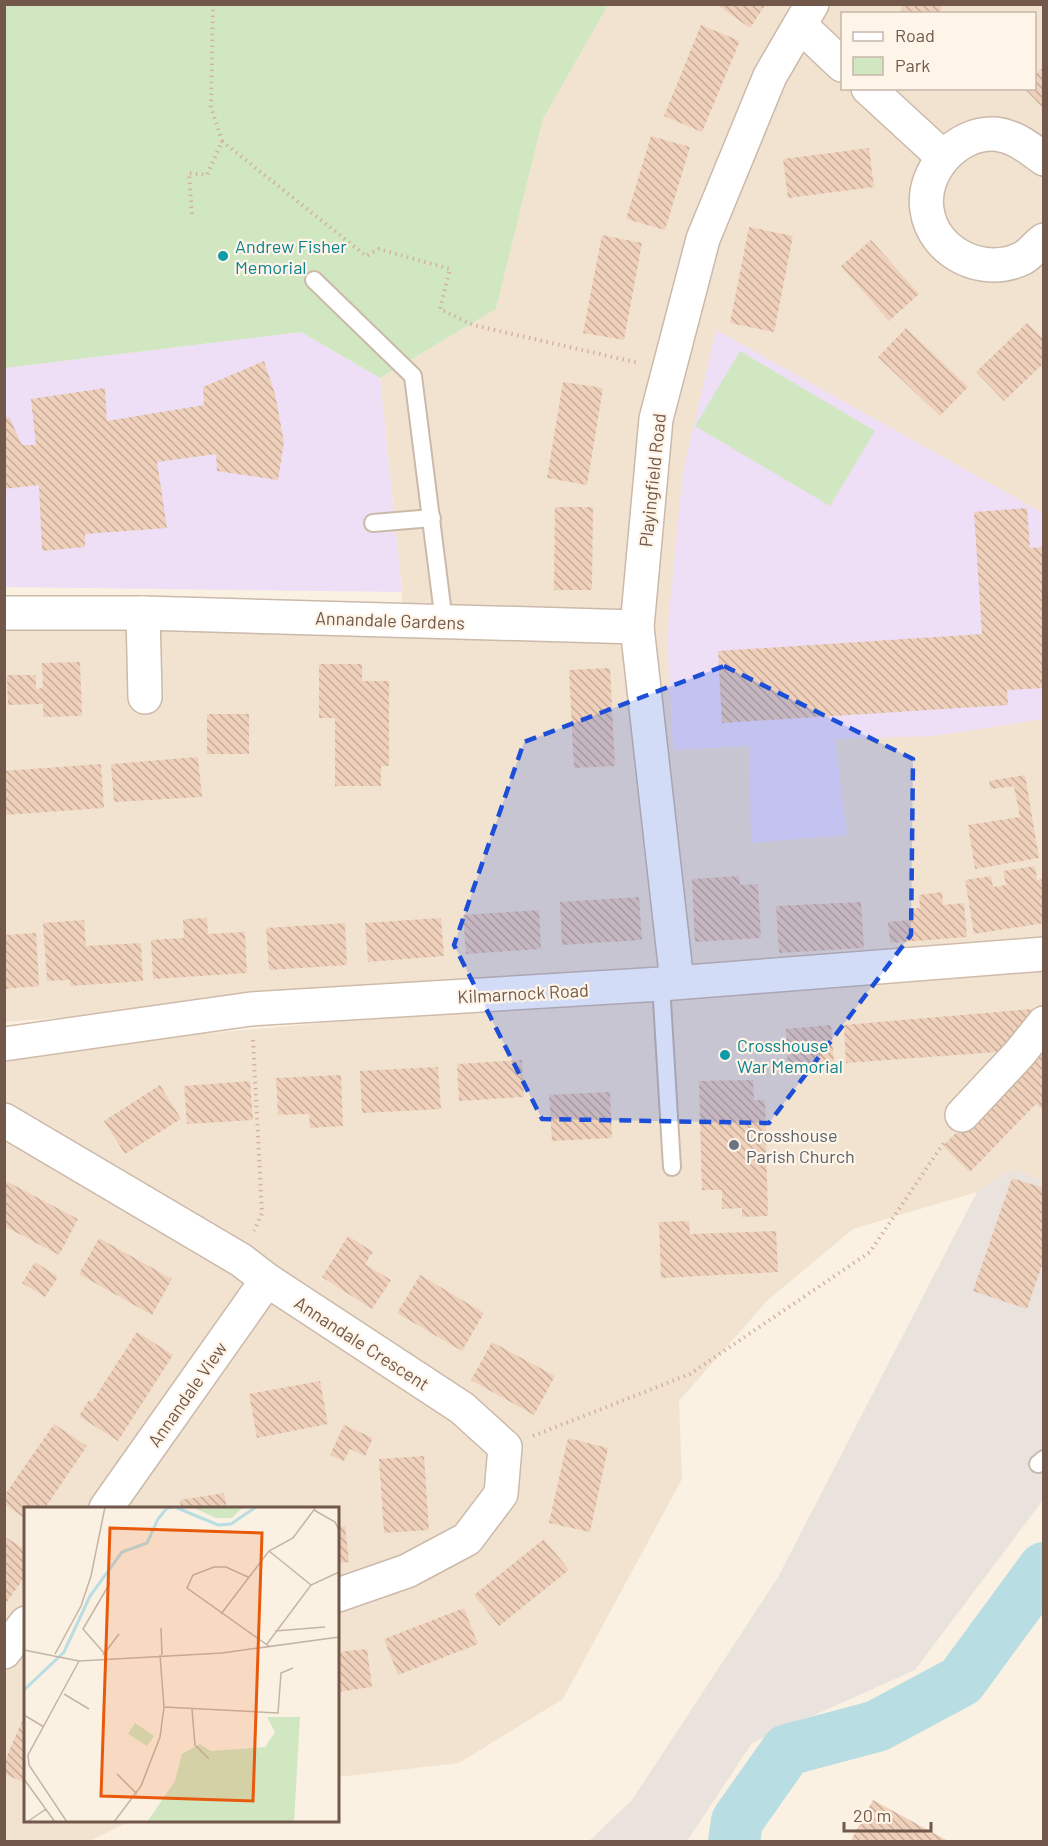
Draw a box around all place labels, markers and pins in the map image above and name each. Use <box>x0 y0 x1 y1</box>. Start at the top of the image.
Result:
place label: Andrew Fisher Memorial <box>235 235 347 278</box>
marker: Andrew Fisher Memorial <box>216 249 230 263</box>
place label: Crosshouse War Memorial <box>737 1034 843 1077</box>
marker: Crosshouse War Memorial <box>718 1048 732 1062</box>
place label: Crosshouse Parish Church <box>746 1124 855 1167</box>
marker: Crosshouse Parish Church <box>727 1138 741 1152</box>

